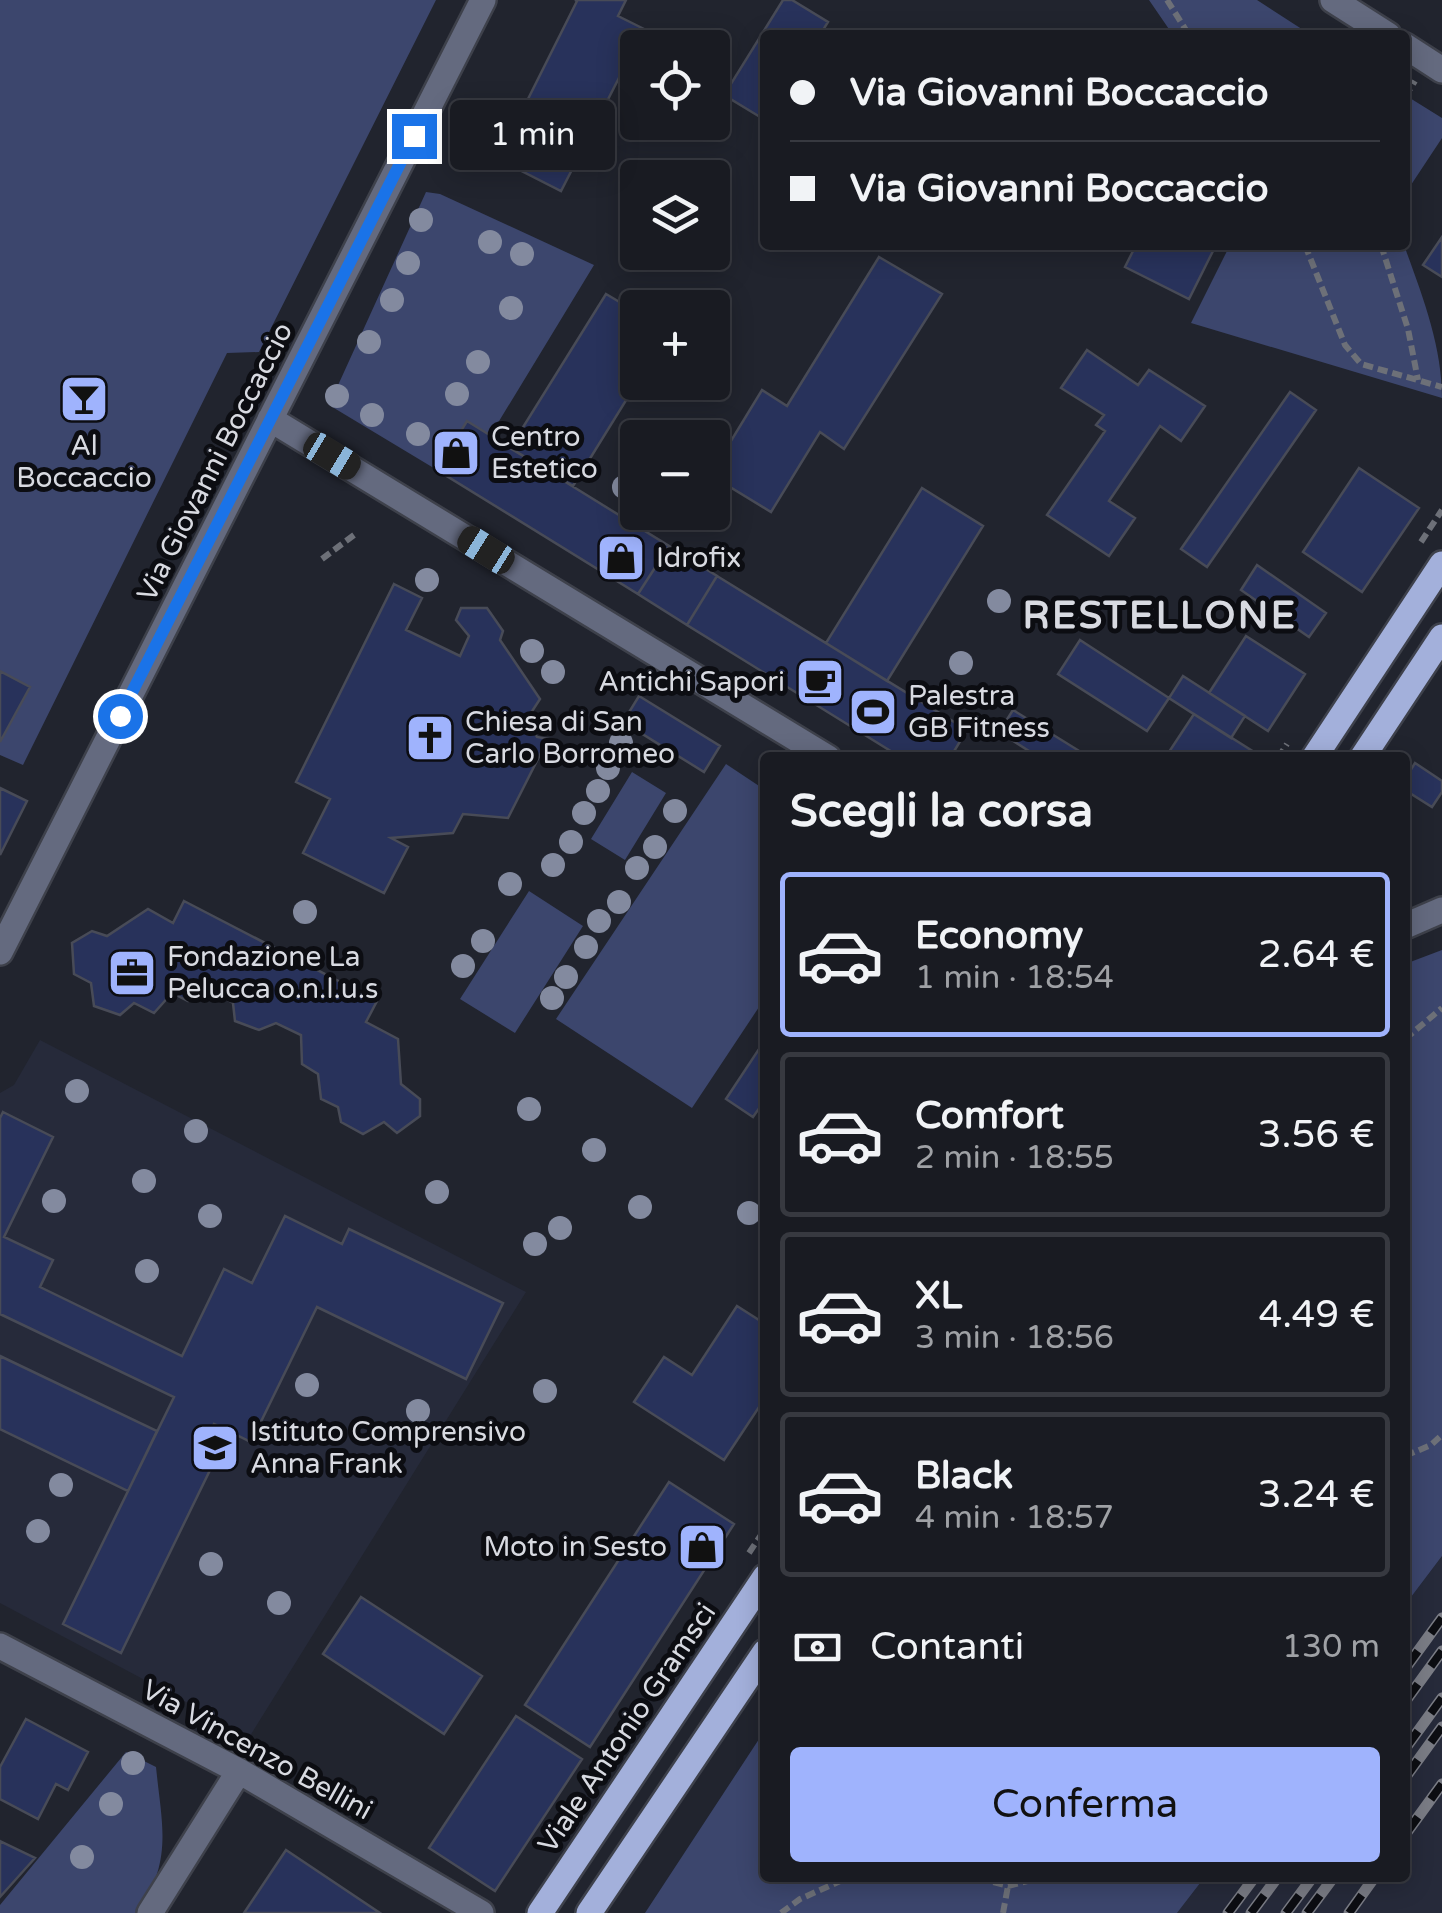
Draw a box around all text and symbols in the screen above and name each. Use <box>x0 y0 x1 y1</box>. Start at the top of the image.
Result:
map controls <box>620 30 730 530</box>
button: locate <box>620 30 730 140</box>
text: Via Giovanni Boccaccio <box>850 70 1269 116</box>
callout: 1 min <box>449 101 614 171</box>
route end <box>392 114 437 159</box>
text: 1 min <box>490 116 575 154</box>
button: layers <box>620 160 730 270</box>
text: Via Giovanni Boccaccio <box>850 166 1269 212</box>
button: + <box>620 290 730 400</box>
street label: Via Giovanni Boccaccio <box>130 317 300 607</box>
bar icon: Al Boccaccio <box>58 373 110 425</box>
place label: Centro Estetico <box>491 420 598 486</box>
button: − <box>620 420 730 530</box>
shop icon: Centro Estetico <box>430 427 482 479</box>
car <box>299 428 365 484</box>
place label: Al Boccaccio <box>16 429 152 495</box>
car <box>453 521 519 579</box>
shop icon: Idrofix <box>595 532 647 584</box>
place label: Idrofix <box>656 541 741 575</box>
district label: RESTELLONE <box>1022 593 1298 639</box>
cafe icon: Antichi Sapori <box>794 656 846 708</box>
place label: Antichi Sapori <box>598 665 785 699</box>
place label: Palestra GB Fitness <box>908 679 1050 745</box>
sports icon: Palestra GB Fitness <box>847 686 899 738</box>
route start <box>98 694 143 739</box>
place label: Chiesa di San Carlo Borromeo <box>465 705 675 771</box>
church icon: Chiesa di San Carlo Borromeo <box>404 712 456 764</box>
text: Scegli la corsa <box>790 785 1093 839</box>
icon: car <box>795 910 885 1000</box>
text: Economy <box>915 913 1083 959</box>
text: 2.64 € <box>1258 932 1375 978</box>
place label: Fondazione La Pelucca o.n.l.u.s <box>167 940 378 1006</box>
office icon: Fondazione La Pelucca o.n.l.u.s <box>106 947 158 999</box>
text: 1 min · 18:54 <box>915 959 1114 997</box>
icon: car <box>795 1090 885 1180</box>
text: Comfort <box>915 1093 1064 1139</box>
text: 3.56 € <box>1258 1112 1375 1158</box>
text: 2 min · 18:55 <box>915 1139 1114 1177</box>
icon: car <box>795 1270 885 1360</box>
text: XL <box>915 1273 962 1319</box>
text: 4.49 € <box>1258 1292 1375 1338</box>
text: 3 min · 18:56 <box>915 1319 1114 1357</box>
place label: Istituto Comprensivo Anna Frank <box>250 1415 526 1481</box>
school or university icon: Istituto Comprensivo Anna Frank <box>189 1422 241 1474</box>
icon: car <box>795 1450 885 1540</box>
text: Black <box>915 1453 1013 1499</box>
text: 3.24 € <box>1258 1472 1375 1518</box>
text: 4 min · 18:57 <box>915 1499 1114 1537</box>
shop icon: Moto in Sesto <box>676 1521 728 1573</box>
place label: Moto in Sesto <box>483 1530 667 1564</box>
street label: Viale Antonio Gramsci <box>531 1597 723 1859</box>
icon: cash <box>790 1620 845 1675</box>
text: Contanti <box>870 1624 1024 1670</box>
text: 130 m <box>1282 1628 1380 1666</box>
street label: Via Vincenzo Bellini <box>136 1673 378 1827</box>
button: Conferma <box>790 1747 1380 1862</box>

